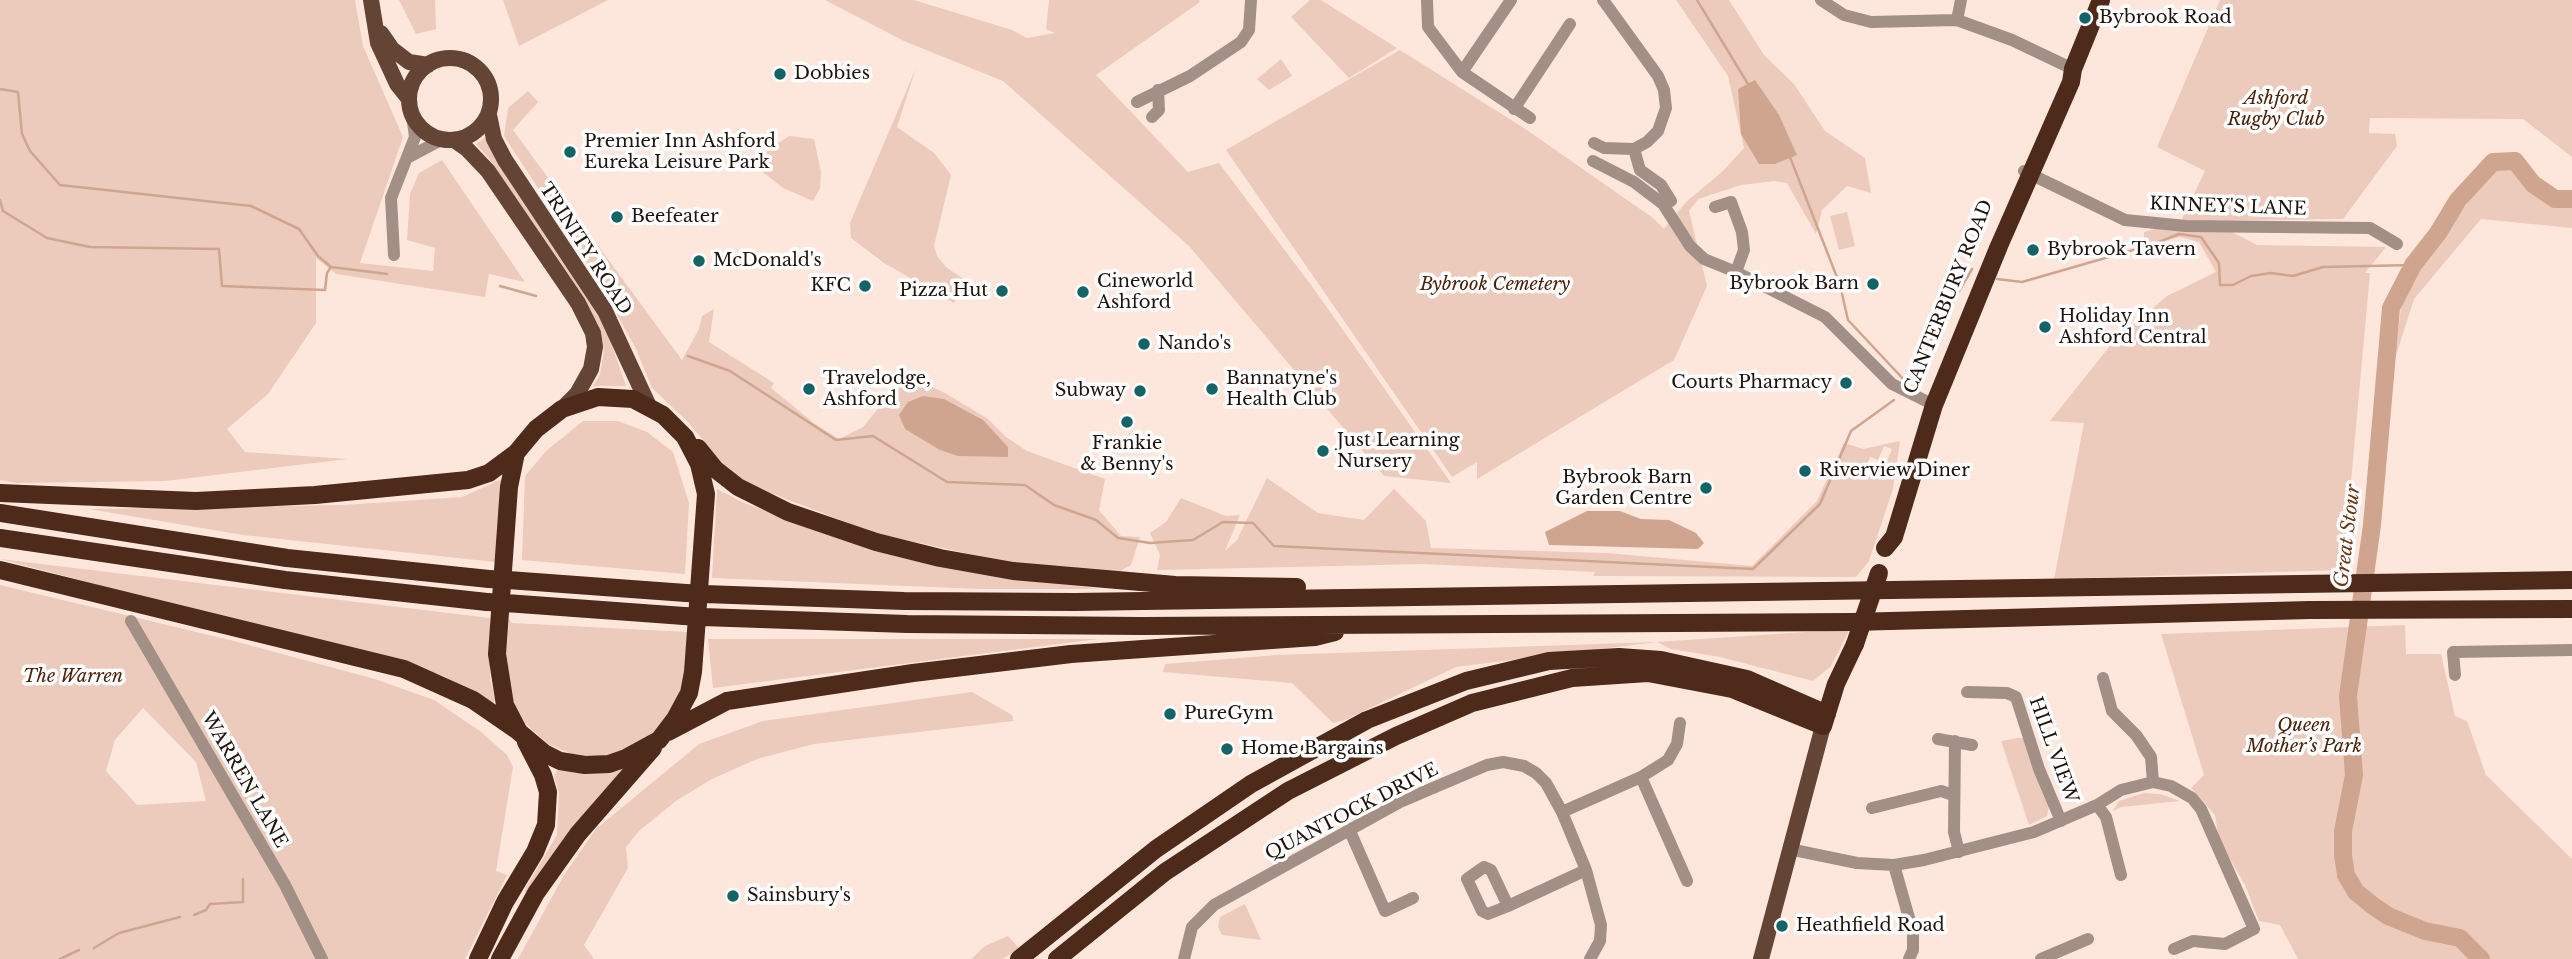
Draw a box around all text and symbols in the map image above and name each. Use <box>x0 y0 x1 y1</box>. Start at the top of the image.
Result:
place label: Bybrook Road <box>2099 7 2232 29</box>
marker: Bybrook Road <box>2077 10 2093 26</box>
place label: Dobbies <box>794 63 870 85</box>
marker: Dobbies <box>772 66 788 82</box>
park label: Ashford Rugby Club <box>2227 88 2325 130</box>
place label: Premier Inn Ashford Eureka Leisure Park <box>584 131 776 174</box>
marker: Premier Inn Ashford Eureka Leisure Park <box>562 144 578 160</box>
street label: TRINITY ROAD <box>534 179 636 319</box>
street label: KINNEY'S LANE <box>2149 193 2307 221</box>
street label: CANTERBURY ROAD <box>1900 197 1998 397</box>
place label: Beefeater <box>631 206 719 228</box>
marker: Beefeater <box>609 209 625 225</box>
place label: Bybrook Tavern <box>2047 239 2196 261</box>
marker: Bybrook Tavern <box>2025 242 2041 258</box>
place label: McDonald's <box>713 250 822 272</box>
marker: McDonald's <box>691 253 707 269</box>
place label: Cineworld Ashford <box>1097 271 1193 314</box>
place label: Bybrook Barn <box>1729 273 1859 295</box>
park label: Bybrook Cemetery <box>1420 274 1570 296</box>
place label: KFC <box>810 275 851 297</box>
marker: Bybrook Barn <box>1865 276 1881 292</box>
marker: KFC <box>857 278 873 294</box>
place label: Pizza Hut <box>899 280 988 302</box>
marker: Pizza Hut <box>994 283 1010 299</box>
marker: Cineworld Ashford <box>1075 284 1091 300</box>
place label: Holiday Inn Ashford Central <box>2059 306 2207 348</box>
marker: Holiday Inn Ashford Central <box>2037 319 2053 335</box>
place label: Nando's <box>1158 333 1231 355</box>
marker: Nando's <box>1136 336 1152 352</box>
place label: Travelodge, Ashford <box>823 368 931 410</box>
place label: Bannatyne's Health Club <box>1226 368 1337 410</box>
place label: Courts Pharmacy <box>1671 372 1832 394</box>
marker: Courts Pharmacy <box>1838 375 1854 391</box>
place label: Subway <box>1055 380 1126 402</box>
marker: Travelodge, Ashford <box>801 381 817 397</box>
marker: Bannatyne's Health Club <box>1204 381 1220 397</box>
marker: Subway <box>1132 383 1148 399</box>
marker: Frankie & Benny's <box>1119 414 1135 430</box>
place label: Just Learning Nursery <box>1337 430 1460 472</box>
place label: Frankie & Benny's <box>1081 433 1173 476</box>
marker: Just Learning Nursery <box>1315 443 1331 459</box>
place label: Riverview Diner <box>1819 460 1970 482</box>
marker: Riverview Diner <box>1797 463 1813 479</box>
place label: Bybrook Barn Garden Centre <box>1555 467 1692 510</box>
marker: Bybrook Barn Garden Centre <box>1698 480 1714 496</box>
water label: Great Stour <box>2330 483 2366 589</box>
park label: The Warren <box>23 666 123 688</box>
street label: HILL VIEW <box>2024 694 2082 806</box>
place label: PureGym <box>1184 703 1273 725</box>
marker: PureGym <box>1162 706 1178 722</box>
street label: WARREN LANE <box>196 708 292 852</box>
park label: Queen Mother’s Park <box>2246 715 2362 758</box>
place label: Home Bargains <box>1241 738 1384 760</box>
marker: Home Bargains <box>1219 741 1235 757</box>
street label: QUANTOCK DRIVE <box>1262 759 1442 865</box>
place label: Sainsbury's <box>747 885 851 907</box>
marker: Sainsbury's <box>725 888 741 904</box>
place label: Heathfield Road <box>1796 915 1945 937</box>
marker: Heathfield Road <box>1774 918 1790 934</box>

